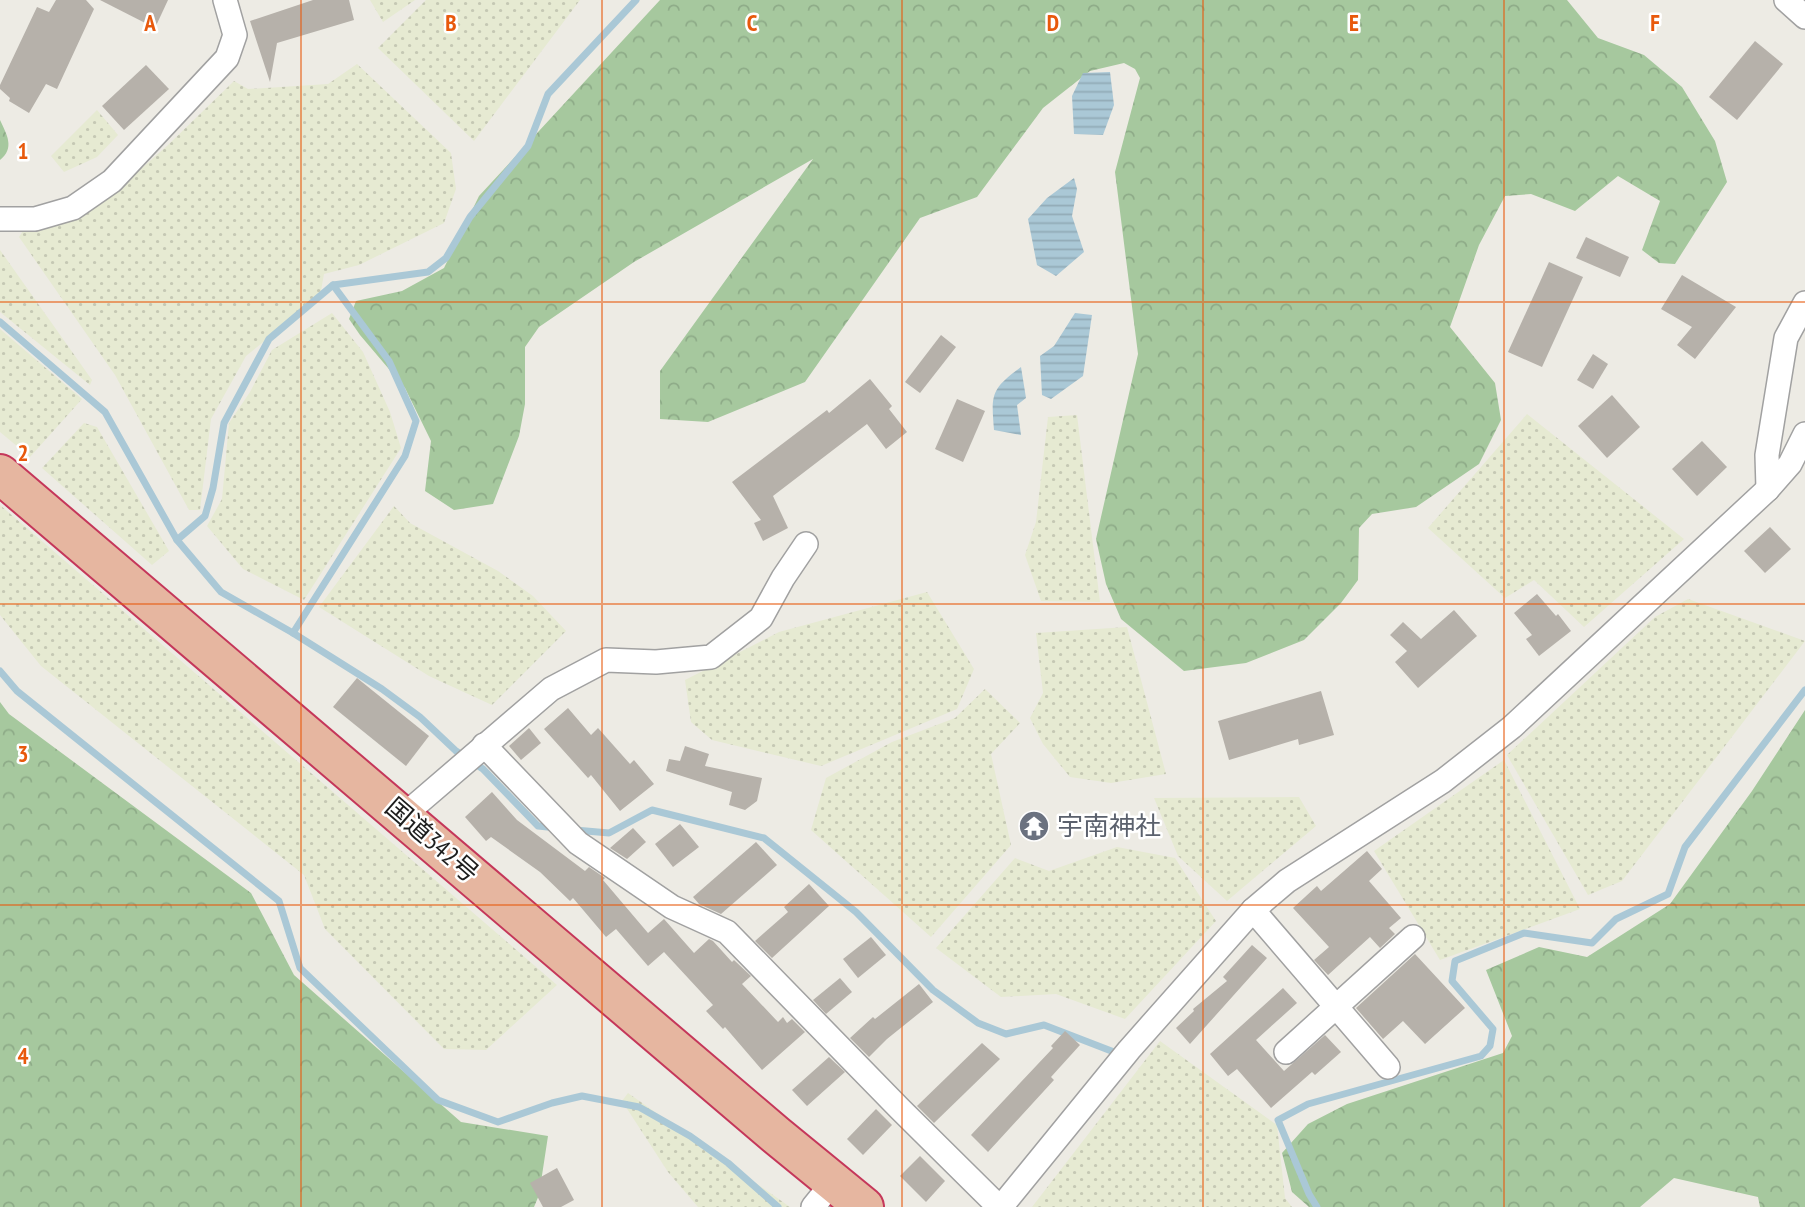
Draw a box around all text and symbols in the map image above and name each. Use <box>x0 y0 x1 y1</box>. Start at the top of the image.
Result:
text: A <box>143 8 156 37</box>
text: B <box>445 8 457 37</box>
text: C <box>747 8 758 37</box>
text: D <box>1047 8 1059 37</box>
text: E <box>1349 8 1359 37</box>
text: F <box>1650 8 1660 37</box>
text: 1 <box>18 136 29 165</box>
text: 2 <box>18 438 29 467</box>
text: 3 <box>18 739 29 768</box>
street label: 国道342号 <box>379 790 486 889</box>
temple icon: 宇南神社 <box>1017 809 1051 843</box>
place label: 宇南神社 <box>1057 809 1161 842</box>
text: 4 <box>18 1041 29 1070</box>

